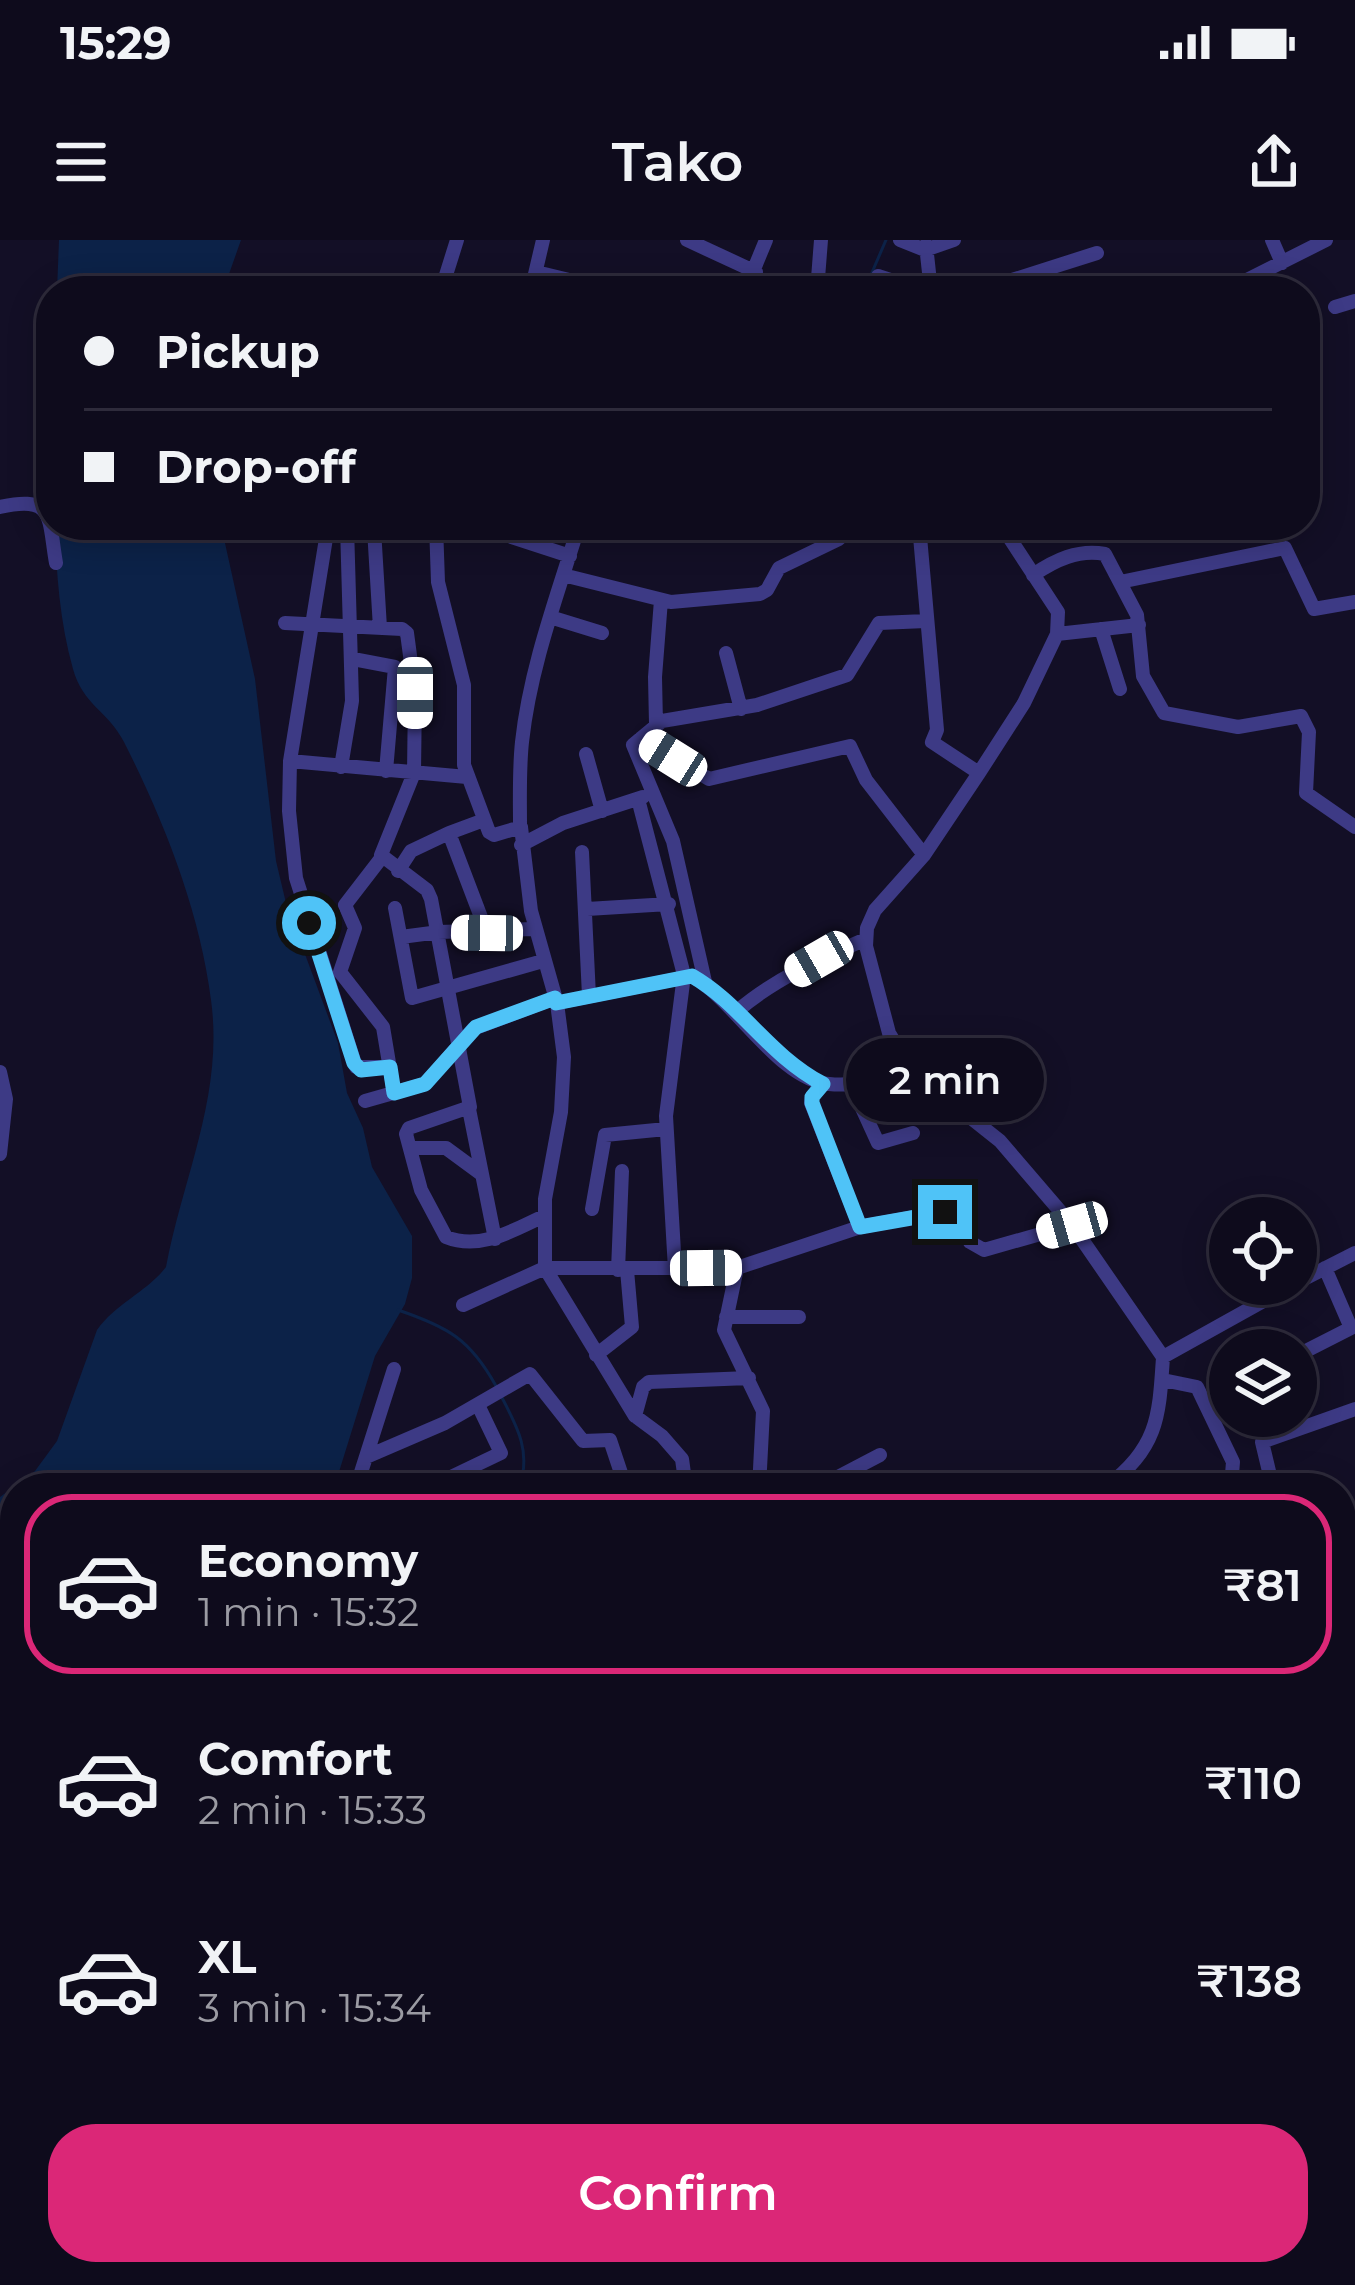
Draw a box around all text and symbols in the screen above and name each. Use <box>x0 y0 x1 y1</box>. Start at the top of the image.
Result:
text: 15:29 <box>60 15 171 70</box>
icon: menu <box>48 129 114 195</box>
text: Tako <box>612 129 743 195</box>
icon: share <box>1241 129 1307 195</box>
text: Pickup <box>156 324 320 379</box>
text: Drop-off <box>156 439 356 494</box>
car <box>397 657 433 729</box>
car <box>633 724 713 792</box>
route start <box>282 896 336 950</box>
car <box>451 914 523 952</box>
car <box>779 925 859 993</box>
callout: 2 min <box>846 1038 1044 1122</box>
text: 2 min <box>889 1056 1001 1104</box>
route end <box>918 1185 972 1239</box>
map controls <box>1209 1197 1317 1437</box>
button: locate <box>1209 1197 1317 1305</box>
car <box>1032 1198 1112 1252</box>
car <box>670 1249 742 1287</box>
button: layers <box>1209 1329 1317 1437</box>
icon: car <box>54 1530 162 1638</box>
text: Economy <box>198 1533 418 1588</box>
text: ₹81 <box>1223 1557 1302 1612</box>
text: 1 min · 15:32 <box>198 1588 419 1636</box>
icon: car <box>54 1728 162 1836</box>
text: Comfort <box>198 1731 393 1786</box>
text: ₹110 <box>1205 1755 1302 1810</box>
text: 2 min · 15:33 <box>198 1786 427 1834</box>
icon: car <box>54 1926 162 2034</box>
text: XL <box>198 1929 256 1984</box>
text: ₹138 <box>1196 1953 1302 2008</box>
text: 3 min · 15:34 <box>198 1984 431 2032</box>
button: Confirm <box>48 2124 1308 2262</box>

